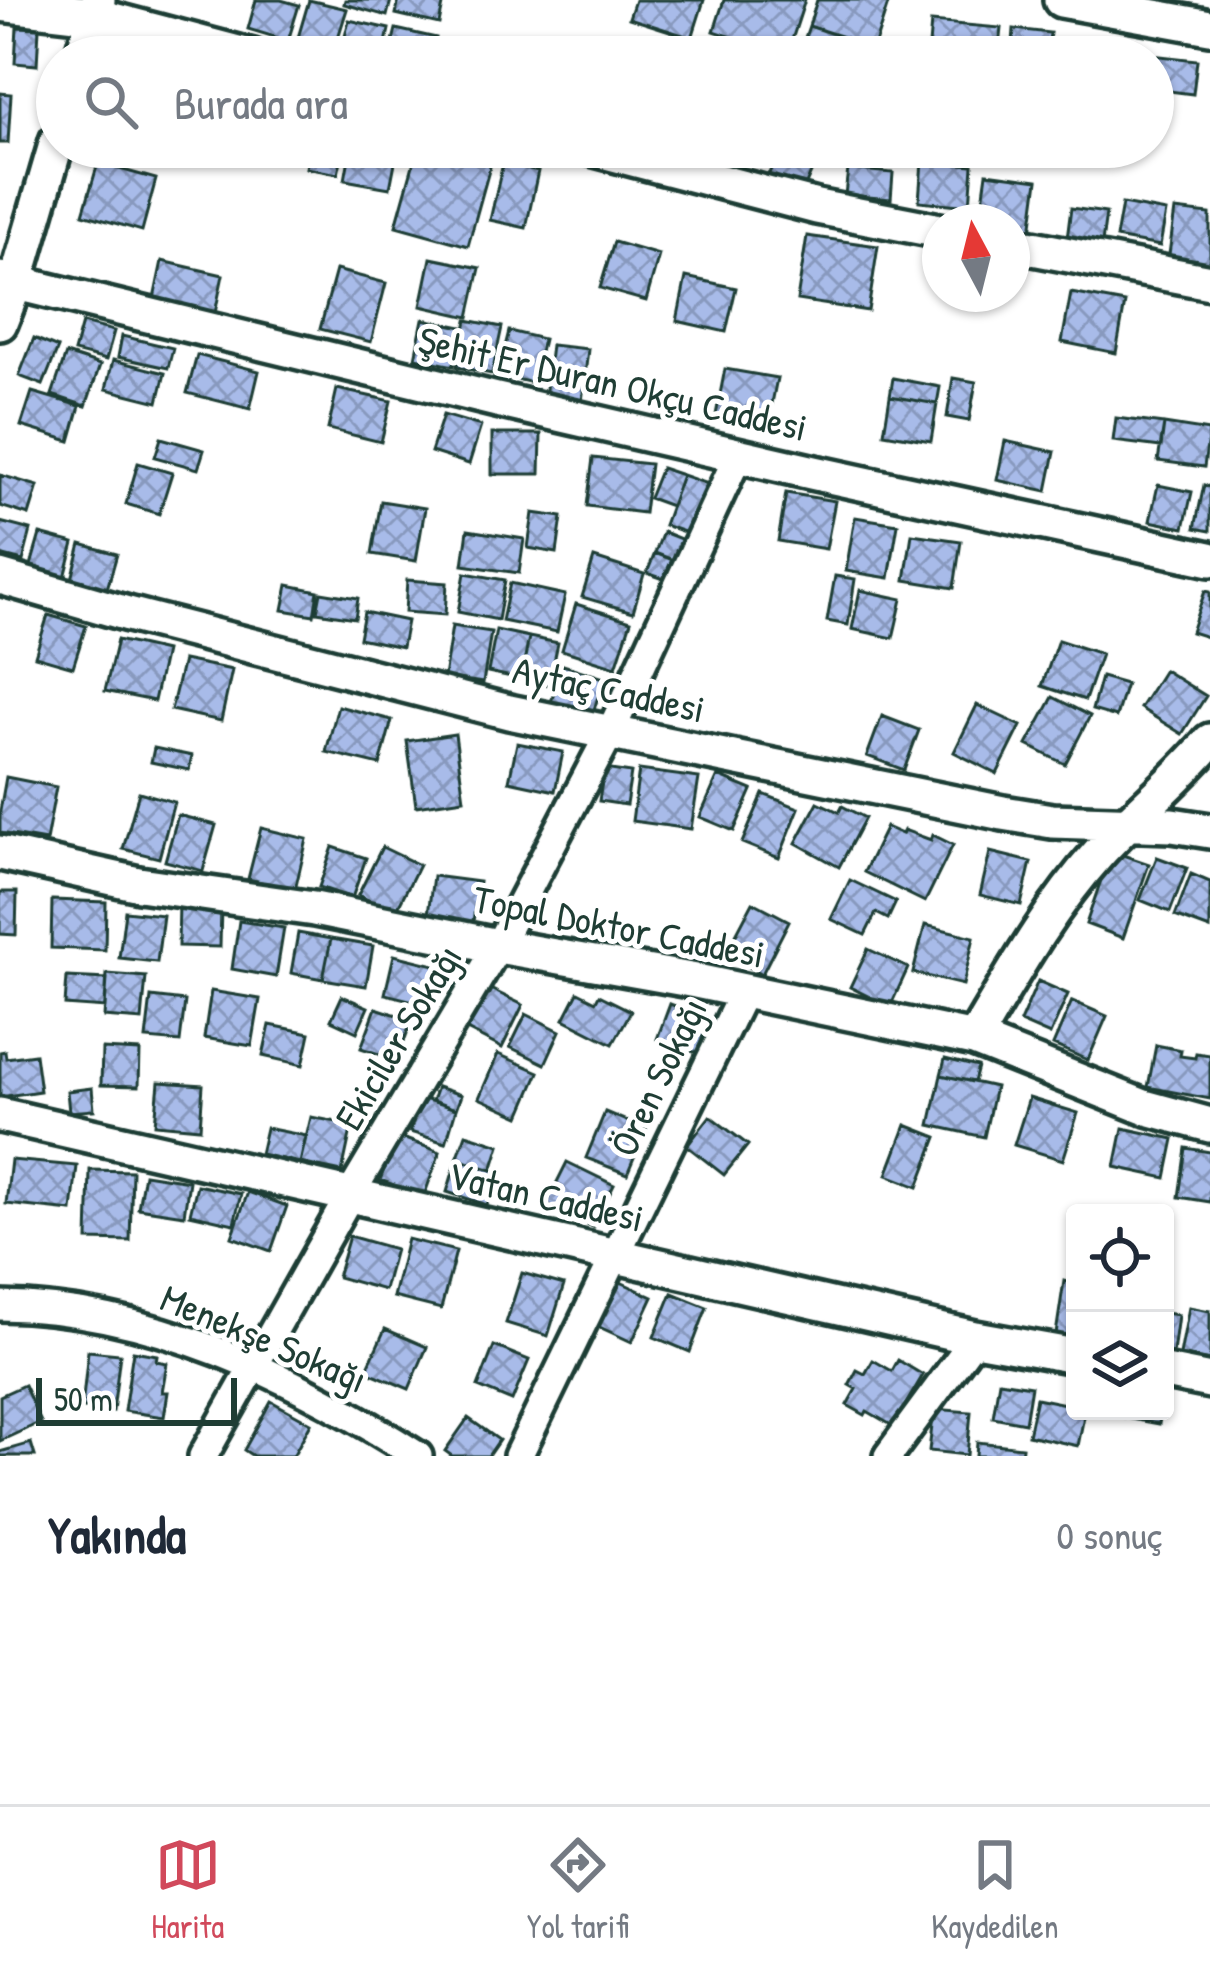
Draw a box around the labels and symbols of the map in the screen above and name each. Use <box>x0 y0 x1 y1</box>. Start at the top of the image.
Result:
north arrow <box>922 204 1030 312</box>
street label: Şehit Er Duran Okçu Caddesi <box>414 312 813 453</box>
street label: Aytaç Caddesi <box>508 642 710 735</box>
street label: Topal Doktor Caddesi <box>469 871 769 980</box>
street label: Ekiciler Sokağı <box>322 934 474 1139</box>
street label: Ören Sokağı <box>596 989 719 1165</box>
street label: Vatan Caddesi <box>443 1147 649 1244</box>
street label: Menekşe Sokağı <box>153 1270 375 1405</box>
scale bar <box>36 1372 237 1425</box>

